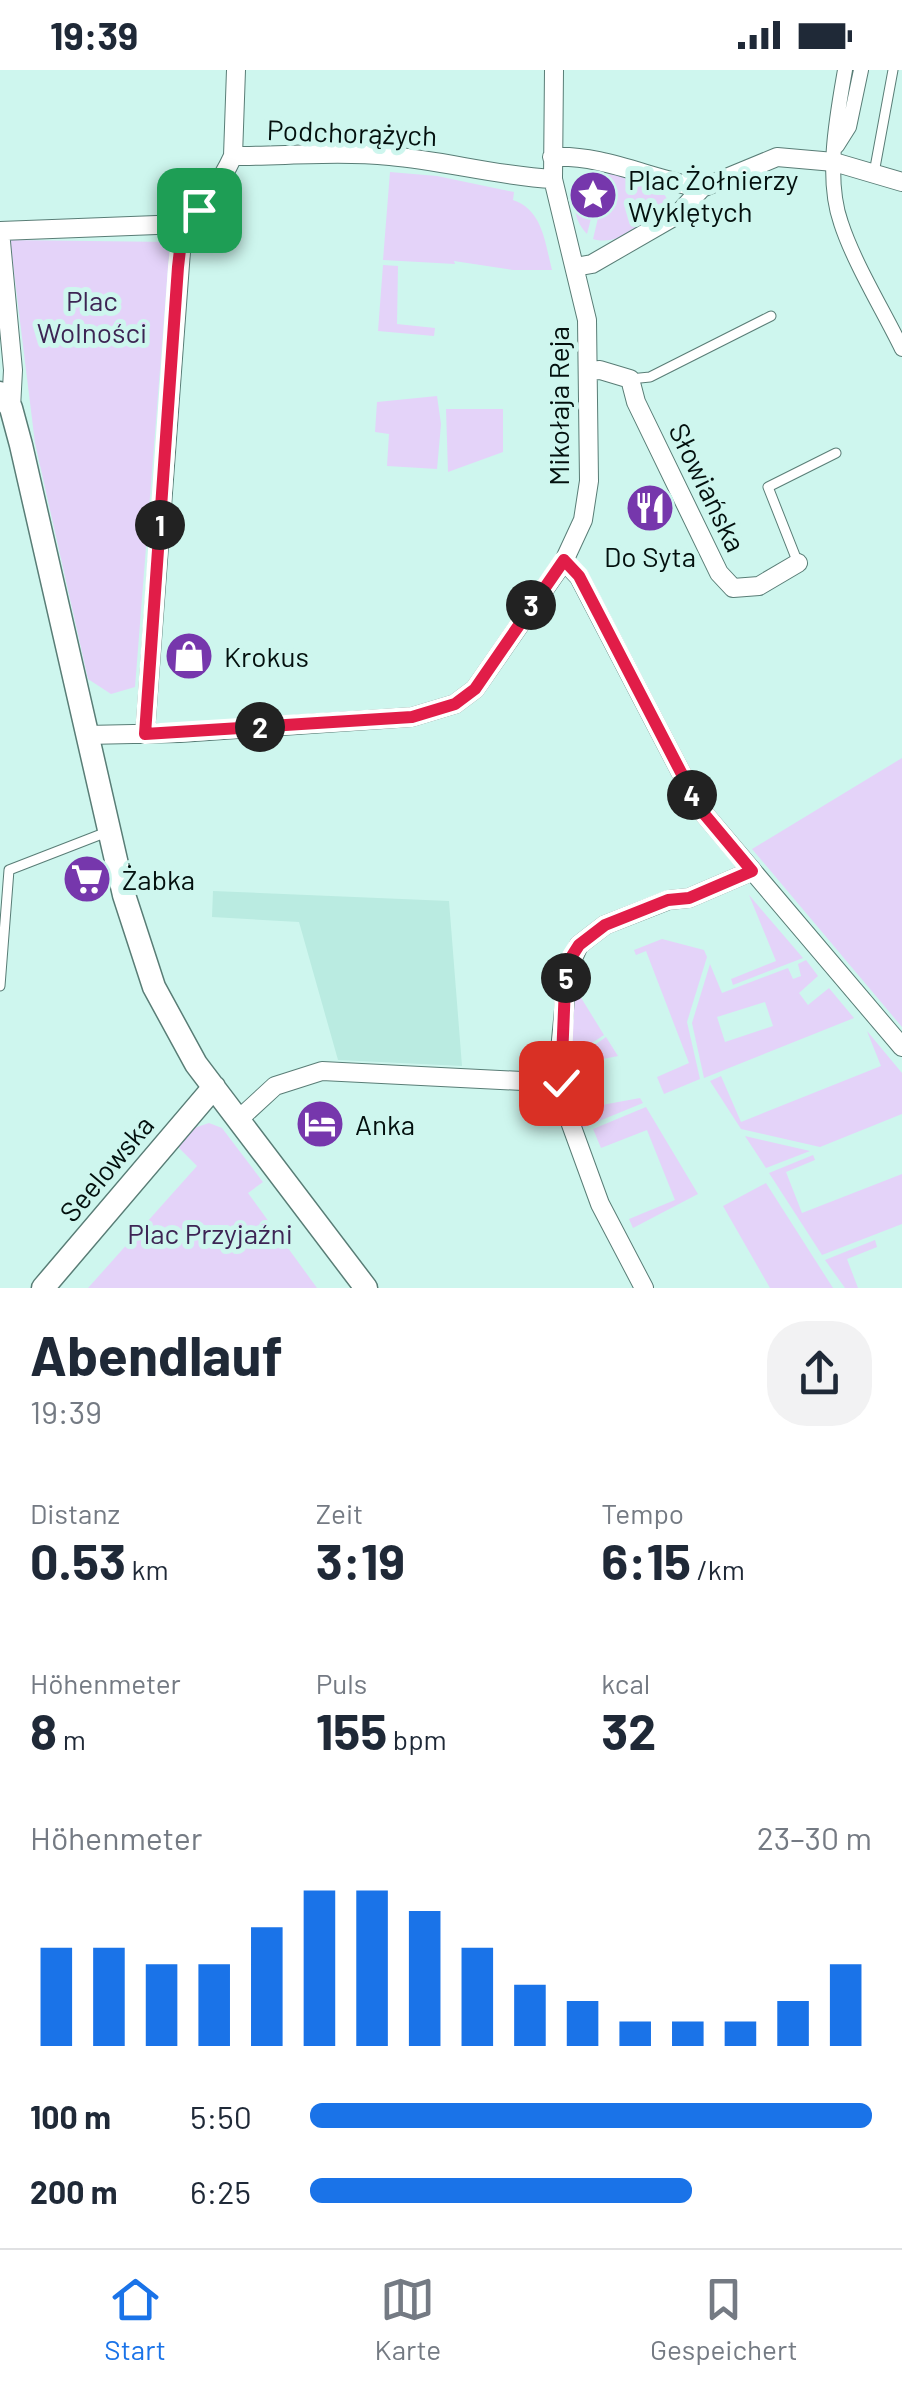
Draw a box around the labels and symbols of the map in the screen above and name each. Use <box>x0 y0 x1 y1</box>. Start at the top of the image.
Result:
street label: Podchorążych <box>266 112 438 152</box>
place label: Plac Żołnierzy Wyklętych <box>628 162 799 228</box>
pin <box>157 168 242 253</box>
place icon: Plac Żołnierzy Wyklętych <box>567 169 619 221</box>
park label: Plac Wolności <box>37 283 147 349</box>
street label: Mikołaja Reja <box>541 326 575 486</box>
street label: Słowiańska <box>662 417 754 557</box>
restaurant icon: Do Syta <box>624 482 676 534</box>
pin: 1 <box>135 500 185 550</box>
place label: Do Syta <box>604 539 696 573</box>
pin: 3 <box>506 580 556 630</box>
shop icon: Krokus <box>163 630 215 682</box>
place label: Krokus <box>224 639 309 673</box>
pin: 2 <box>235 702 285 752</box>
pin: 4 <box>667 770 717 820</box>
supermarket icon: Żabka <box>61 853 113 905</box>
place label: Żabka <box>122 862 195 896</box>
pin: 5 <box>541 953 591 1003</box>
pin <box>519 1041 604 1126</box>
hotel icon: Anka <box>294 1098 346 1150</box>
place label: Anka <box>355 1107 415 1141</box>
street label: Seelowska <box>52 1108 160 1228</box>
park label: Plac Przyjaźni <box>127 1216 293 1250</box>

